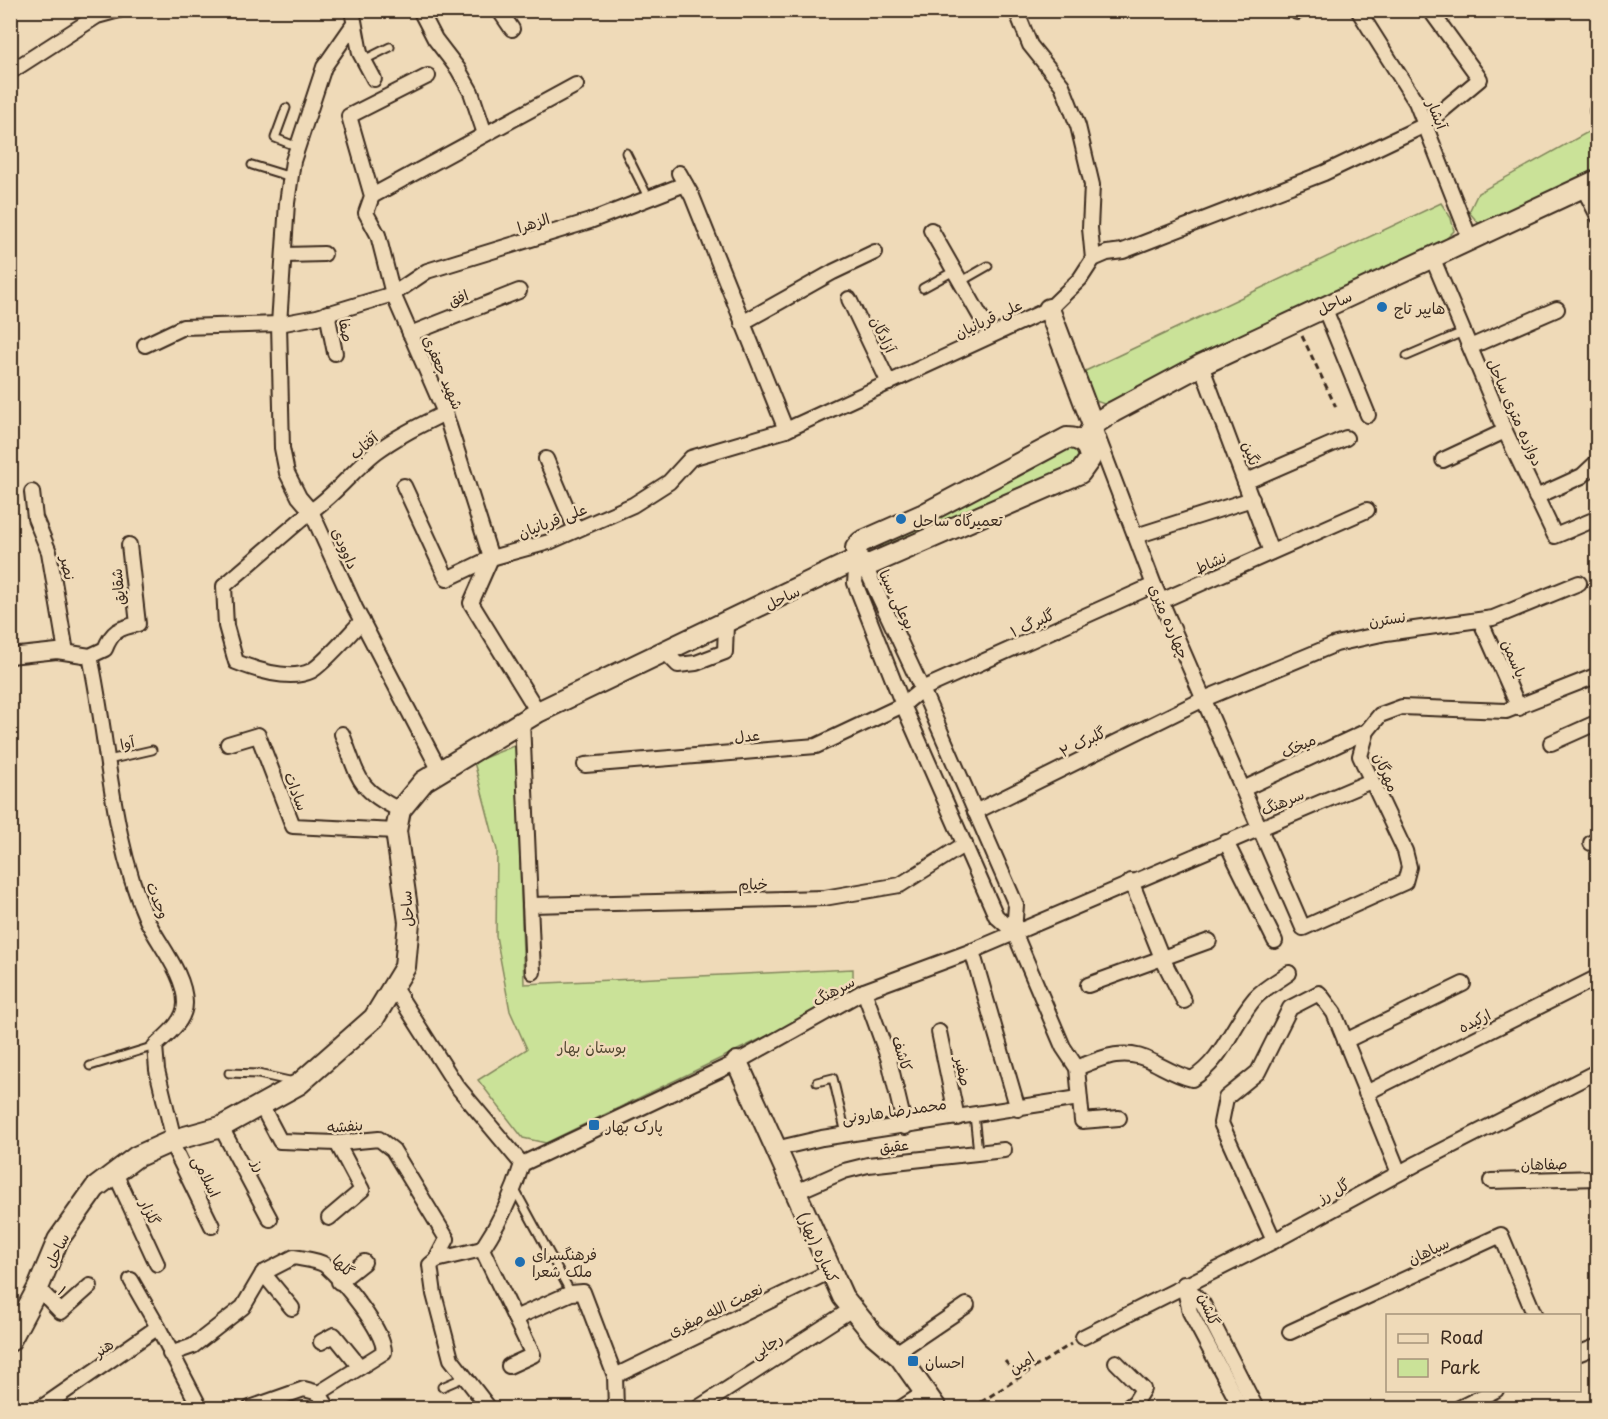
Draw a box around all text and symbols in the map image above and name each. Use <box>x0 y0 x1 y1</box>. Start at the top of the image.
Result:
street label: آبشار <box>1421 95 1455 134</box>
street label: الزهرا <box>514 206 552 238</box>
street label: افق <box>444 283 472 311</box>
street label: ساحل <box>1313 284 1355 320</box>
street label: علی قربانیان <box>950 292 1026 344</box>
place label: هایپر تاج <box>1394 296 1445 319</box>
marker: هایپر تاج <box>1375 300 1389 314</box>
street label: آزادگان <box>865 312 903 357</box>
street label: صفا <box>333 316 361 344</box>
street label: شهید جعفری <box>418 331 470 413</box>
street label: دوازده متری ساحل <box>1482 355 1550 469</box>
street label: آفتاب <box>343 425 383 464</box>
street label: نگین <box>1237 438 1267 468</box>
street label: علی قربانیان <box>514 496 590 544</box>
place label: تعمیرگاه ساحل <box>913 508 1003 531</box>
marker: تعمیرگاه ساحل <box>894 512 908 526</box>
street label: داوودی <box>327 523 365 573</box>
street label: نشاط <box>1190 545 1230 579</box>
street label: نصر <box>55 552 82 582</box>
street label: بوعلی سینا <box>874 565 922 633</box>
street label: شقایق <box>104 567 130 607</box>
street label: ساحل <box>761 579 803 615</box>
street label: چهارده متری <box>1144 580 1196 662</box>
street label: گلبرگ ۱ <box>1006 602 1058 642</box>
street label: نسترن <box>1367 604 1407 632</box>
street label: یاسمن <box>1497 635 1533 681</box>
street label: گلبرک ۲ <box>1055 720 1109 762</box>
street label: عدل <box>733 722 761 748</box>
street label: میخک <box>1277 727 1319 763</box>
street label: آوا <box>117 729 138 755</box>
street label: مهرگان <box>1368 749 1406 795</box>
street label: سادات <box>279 768 315 814</box>
street label: سرهنگ <box>1257 782 1307 820</box>
street label: خیام <box>738 871 768 896</box>
street label: وحدت <box>141 878 177 922</box>
street label: ساحل <box>393 890 419 928</box>
street label: سرهنگ <box>808 969 858 1011</box>
street label: ارکیده <box>1454 1002 1494 1038</box>
street label: کاشف <box>887 1032 919 1074</box>
park label: بوستان بهار <box>557 1035 626 1058</box>
street label: صفیر <box>949 1052 978 1088</box>
street label: محمدرضا هارونی <box>840 1091 948 1129</box>
street label: بنفشه <box>326 1112 364 1138</box>
place label: پارک بهار <box>605 1114 663 1137</box>
marker: پارک بهار <box>587 1118 601 1132</box>
street label: عقیق <box>878 1132 910 1158</box>
street label: اسلامی <box>187 1151 227 1201</box>
street label: صفاهان <box>1520 1151 1568 1175</box>
street label: رز <box>247 1154 273 1175</box>
street label: گل رز <box>1312 1172 1353 1209</box>
street label: گلزار <box>134 1194 167 1229</box>
street label: کساره (بهار) <box>793 1208 845 1286</box>
street label: ساحل <box>38 1229 74 1271</box>
street label: سپاهان <box>1403 1230 1453 1270</box>
place label: فرهنگسرای ملک شعرا <box>532 1242 597 1282</box>
street label: گلها <box>327 1248 361 1282</box>
marker: فرهنگسرای ملک شعرا <box>513 1255 527 1269</box>
street label: نعمت الله صفری <box>664 1276 766 1342</box>
street label: ۱ <box>53 1280 73 1300</box>
street label: گلشن <box>1193 1289 1227 1329</box>
legend <box>1386 1314 1581 1392</box>
text: Road <box>1440 1323 1484 1350</box>
street label: رجایی <box>746 1326 786 1364</box>
street label: هنر <box>87 1332 118 1363</box>
street label: امین <box>1003 1345 1039 1379</box>
place label: احسان <box>925 1350 965 1373</box>
text: Park <box>1440 1353 1480 1380</box>
marker: احسان <box>906 1354 920 1368</box>

